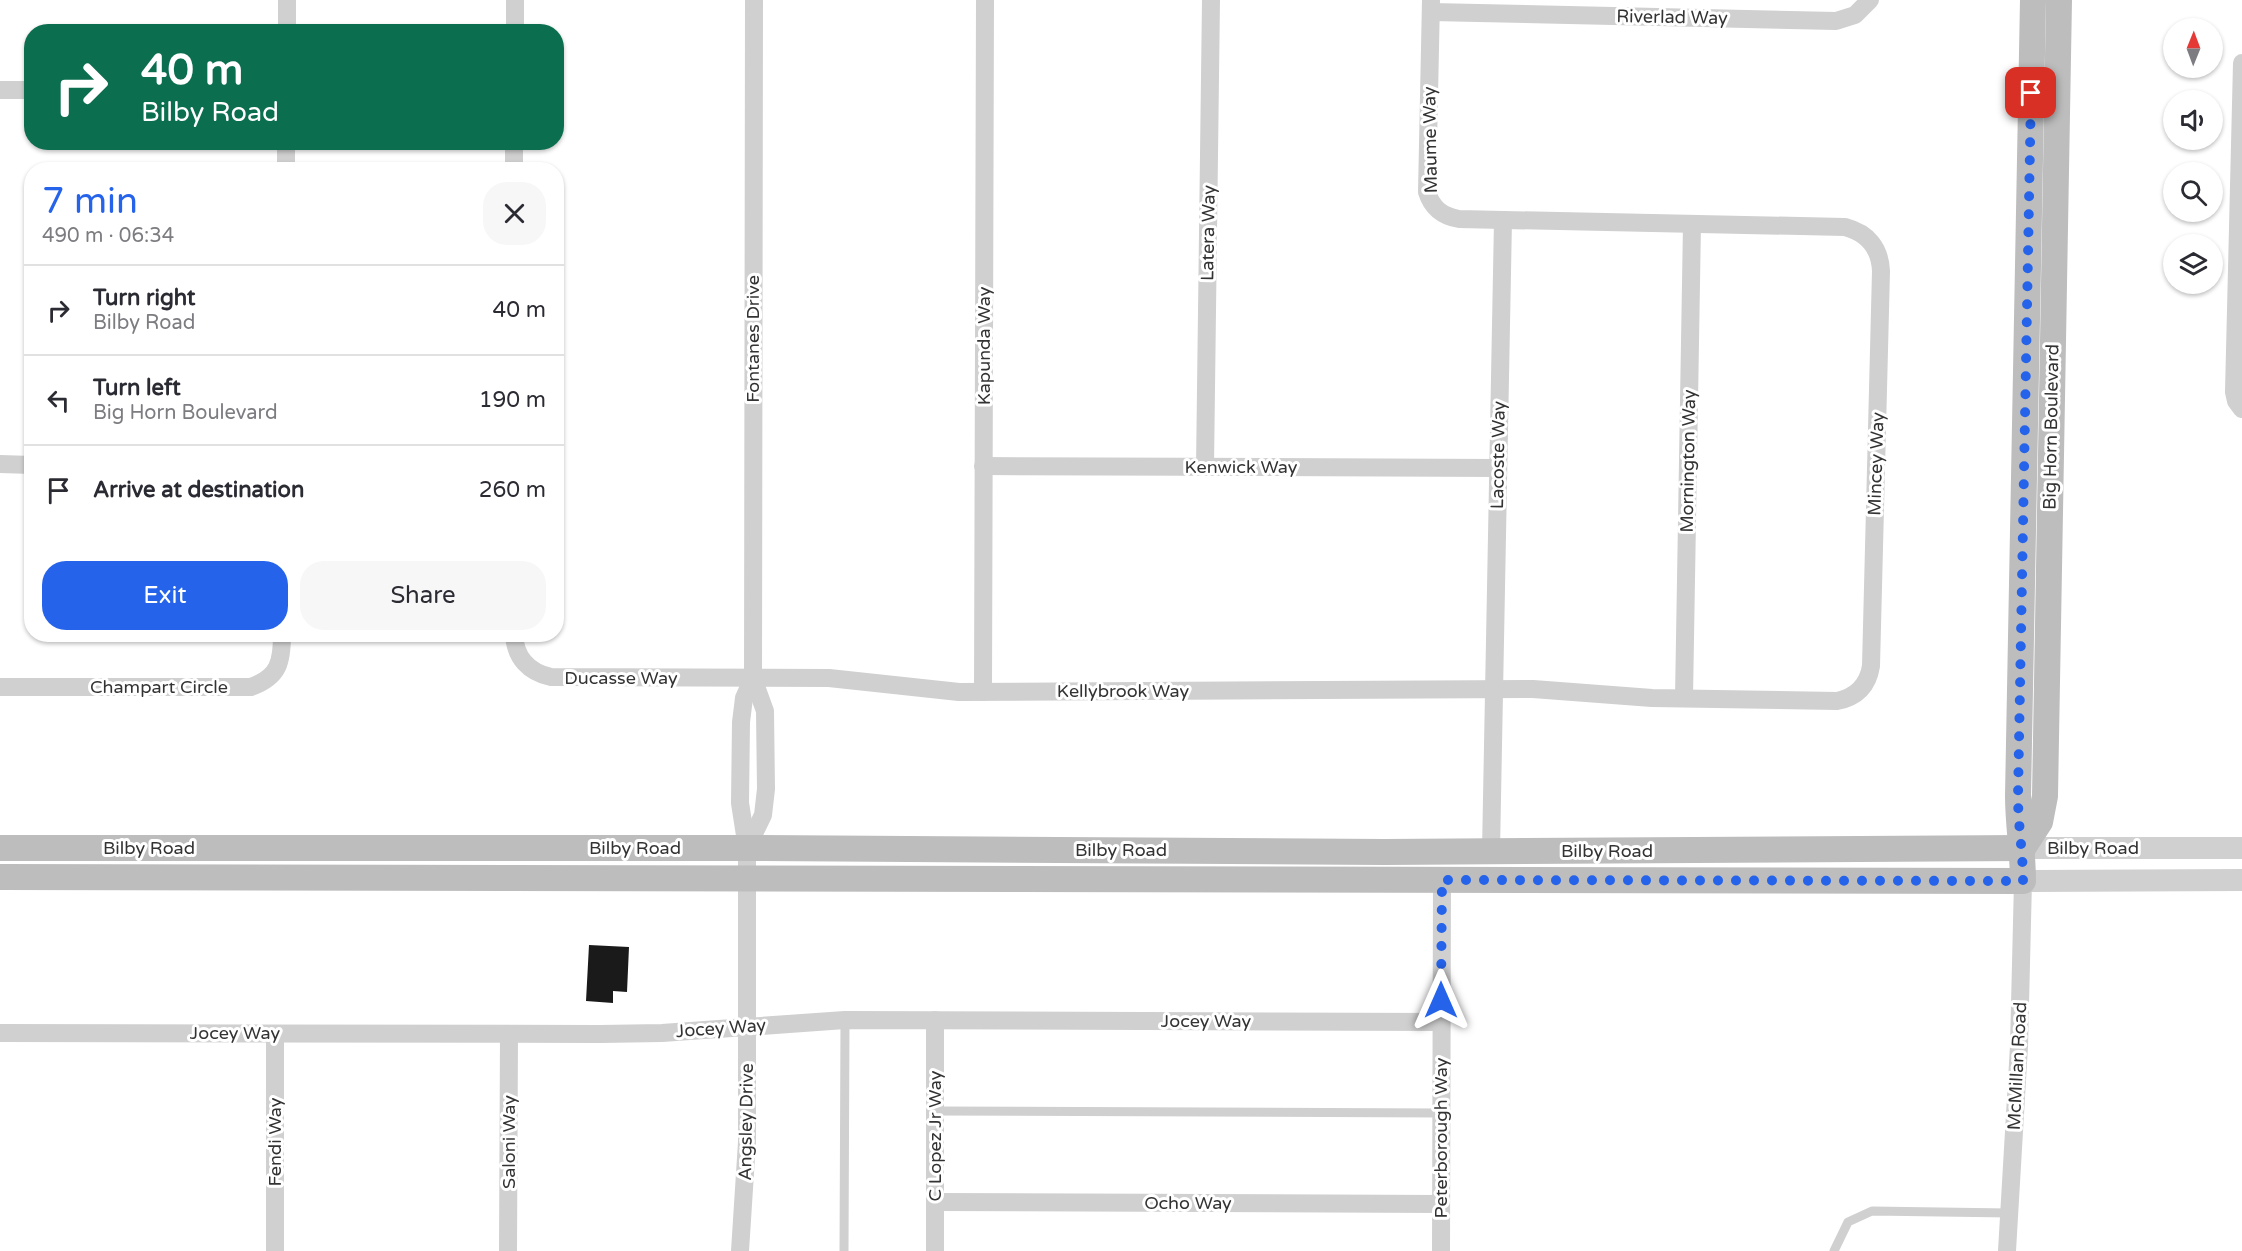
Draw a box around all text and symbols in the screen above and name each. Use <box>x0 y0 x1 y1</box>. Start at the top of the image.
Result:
street label: Riverlad Way <box>1616 5 1728 29</box>
north arrow <box>2163 18 2223 78</box>
map controls <box>2163 18 2223 294</box>
text: 40 m <box>141 45 243 96</box>
icon: right <box>42 48 120 126</box>
pin <box>2005 67 2056 118</box>
icon: arrive <box>2014 76 2047 109</box>
street label: Maume Way <box>1418 86 1442 194</box>
button: sound <box>2163 90 2223 150</box>
text: Bilby Road <box>141 96 279 129</box>
button: search <box>2163 162 2223 222</box>
text: 7 min <box>42 180 138 223</box>
button: close <box>483 182 546 245</box>
street label: Latera Way <box>1196 184 1220 281</box>
text: 490 m · 06:34 <box>42 224 174 248</box>
button: layers <box>2163 234 2223 294</box>
street label: Fontanes Drive <box>742 275 764 403</box>
text: Turn right <box>93 285 195 311</box>
street label: Kapunda Way <box>973 286 995 405</box>
icon: right <box>42 294 75 327</box>
text: 40 m <box>492 297 546 323</box>
text: Bilby Road <box>93 311 195 335</box>
street label: Big Horn Boulevard <box>2039 344 2063 510</box>
text: Turn left <box>93 375 181 401</box>
icon: left <box>42 384 75 417</box>
text: 190 m <box>479 387 546 413</box>
street label: Mornington Way <box>1676 389 1700 533</box>
street label: Lacoste Way <box>1486 400 1510 509</box>
text: Big Horn Boulevard <box>93 401 278 425</box>
street label: Mincey Way <box>1863 411 1889 516</box>
street label: Kenwick Way <box>1185 456 1298 478</box>
icon: arrive <box>42 474 75 507</box>
text: Arrive at destination <box>93 477 304 503</box>
text: 260 m <box>479 477 546 503</box>
button: Exit <box>42 561 288 630</box>
button: Share <box>300 561 546 630</box>
street label: Ducasse Way <box>564 667 678 689</box>
street label: Champart Circle <box>90 676 228 698</box>
street label: Kellybrook Way <box>1057 680 1189 702</box>
street label: Bilby Road <box>103 837 195 859</box>
street label: Bilby Road <box>589 837 681 859</box>
street label: Bilby Road <box>2047 837 2139 859</box>
street label: Bilby Road <box>1075 839 1167 861</box>
street label: Bilby Road <box>1561 840 1653 862</box>
position arrow <box>1409 968 1473 1032</box>
street label: McMillan Road <box>2003 1001 2031 1131</box>
street label: Jocey Way <box>1161 1010 1252 1032</box>
street label: Jocey Way <box>675 1014 767 1042</box>
street label: Jocey Way <box>190 1022 281 1044</box>
street label: Peterborough Way <box>1430 1057 1452 1218</box>
street label: Angsley Drive <box>734 1063 758 1181</box>
street label: C Lopez Jr Way <box>924 1070 946 1201</box>
street label: Saloni Way <box>498 1095 520 1189</box>
street label: Fendi Way <box>264 1097 286 1187</box>
street label: Ocho Way <box>1144 1192 1232 1214</box>

